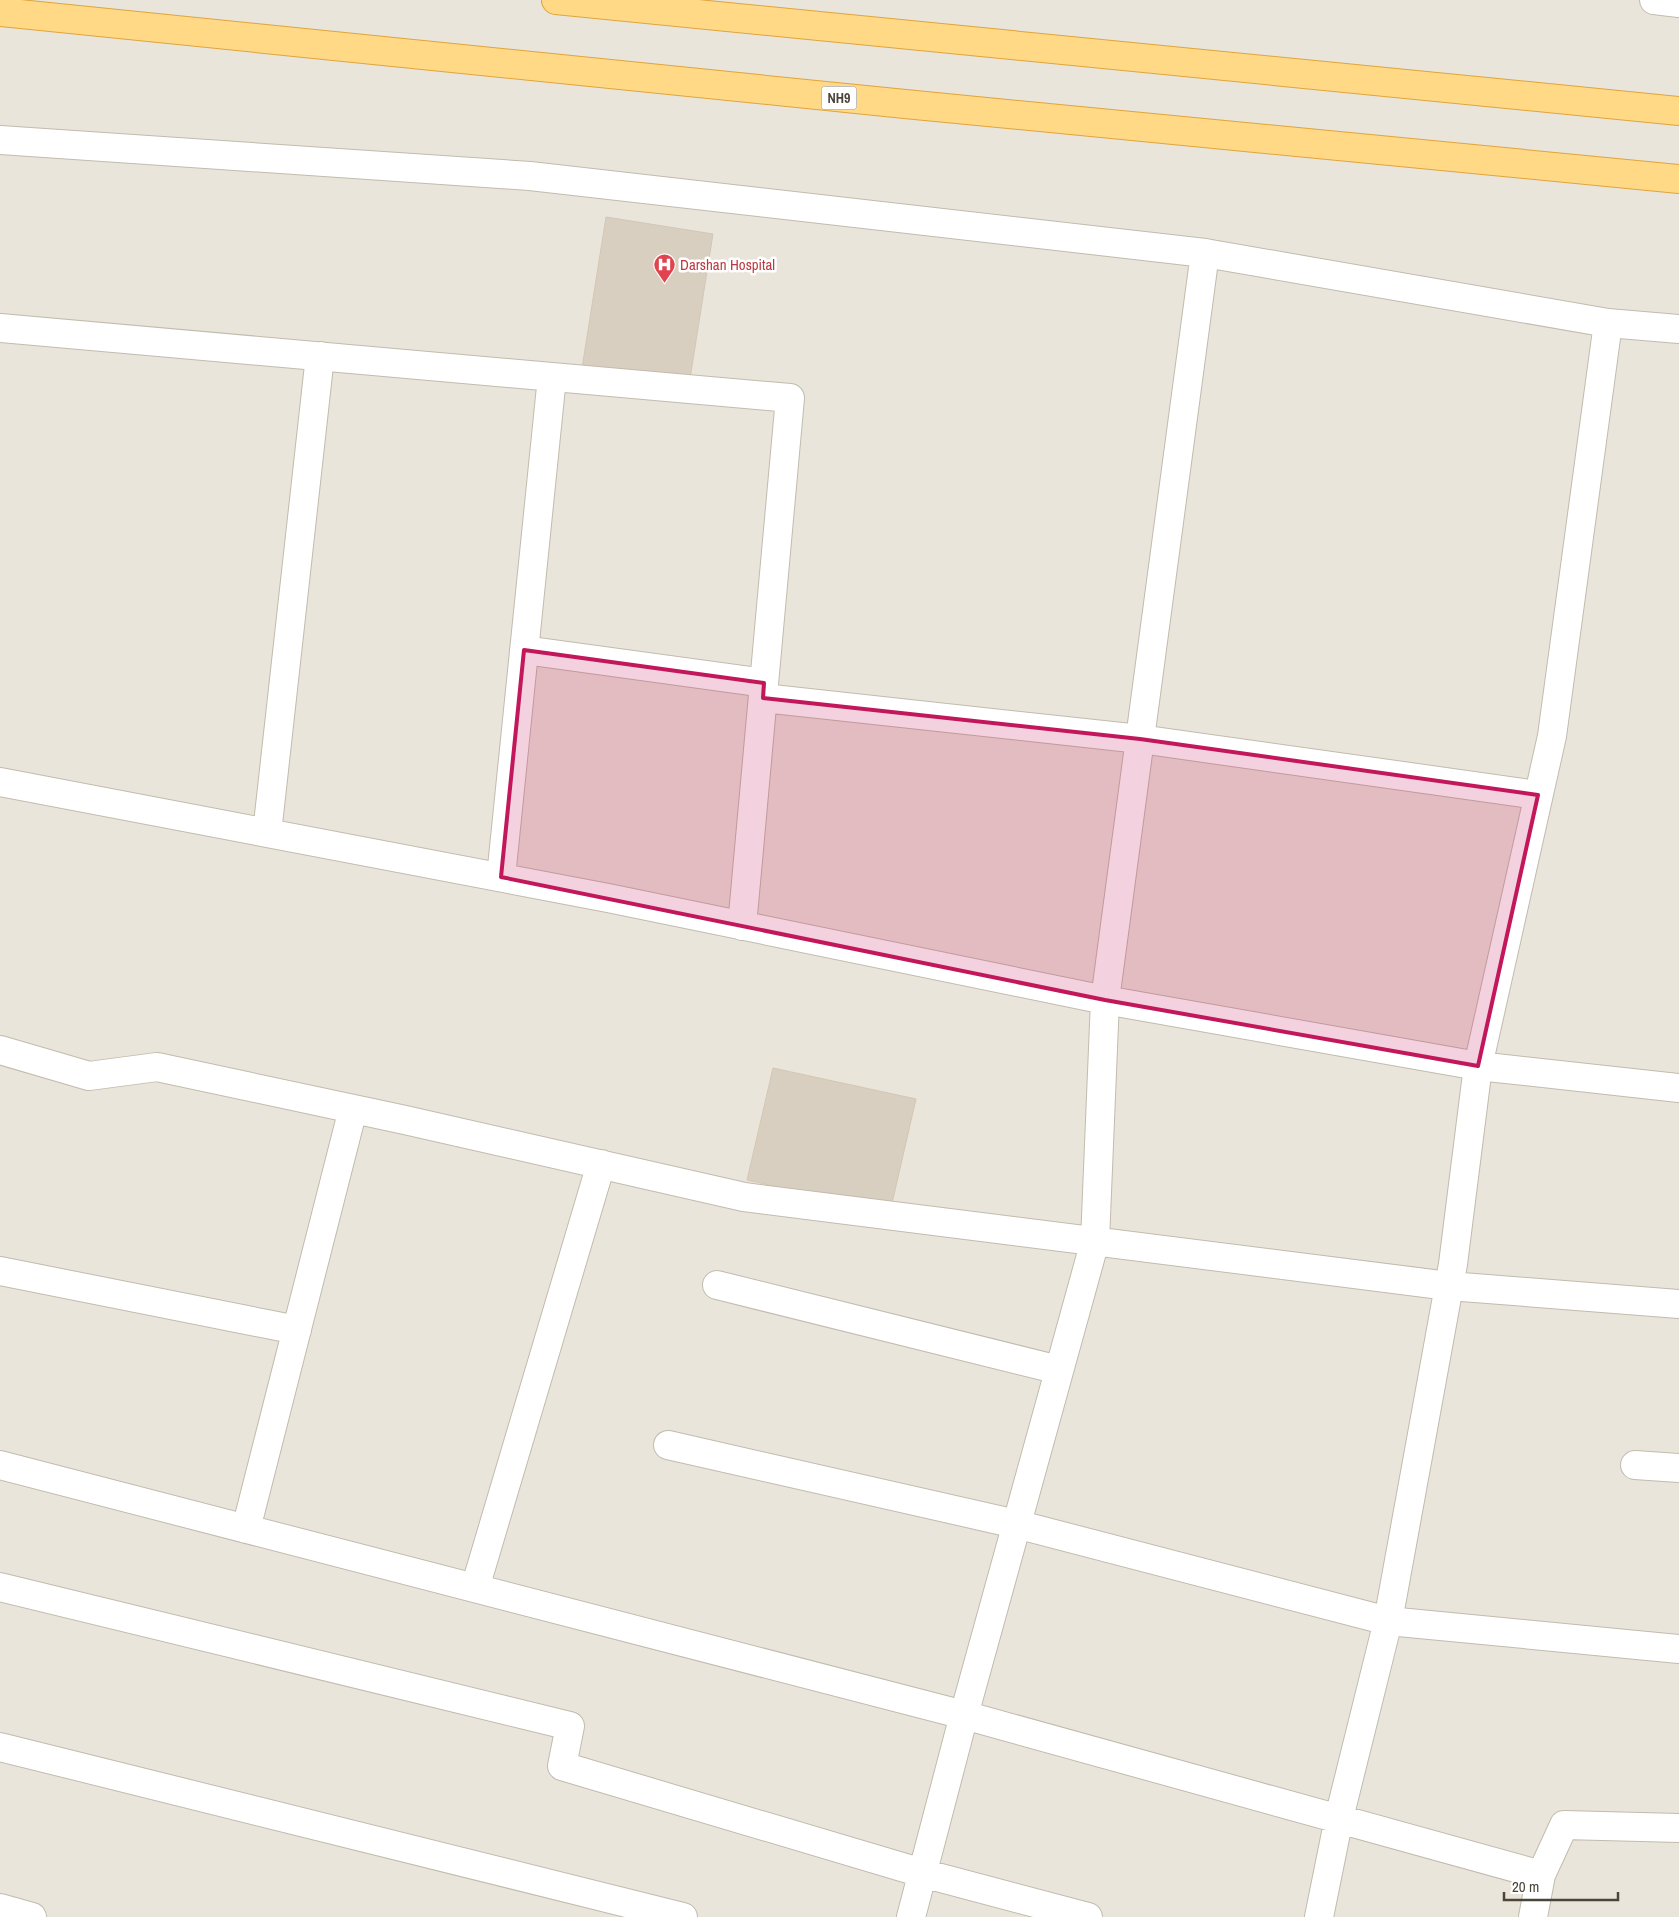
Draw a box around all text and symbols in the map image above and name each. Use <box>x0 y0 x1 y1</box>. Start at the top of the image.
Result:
road number: NH9 <box>822 86 856 110</box>
hospital icon: Darshan Hospital <box>652 252 676 283</box>
place label: Darshan Hospital <box>680 254 775 275</box>
scale bar <box>1504 1870 1618 1902</box>
text: 20 m <box>1512 1876 1539 1897</box>

